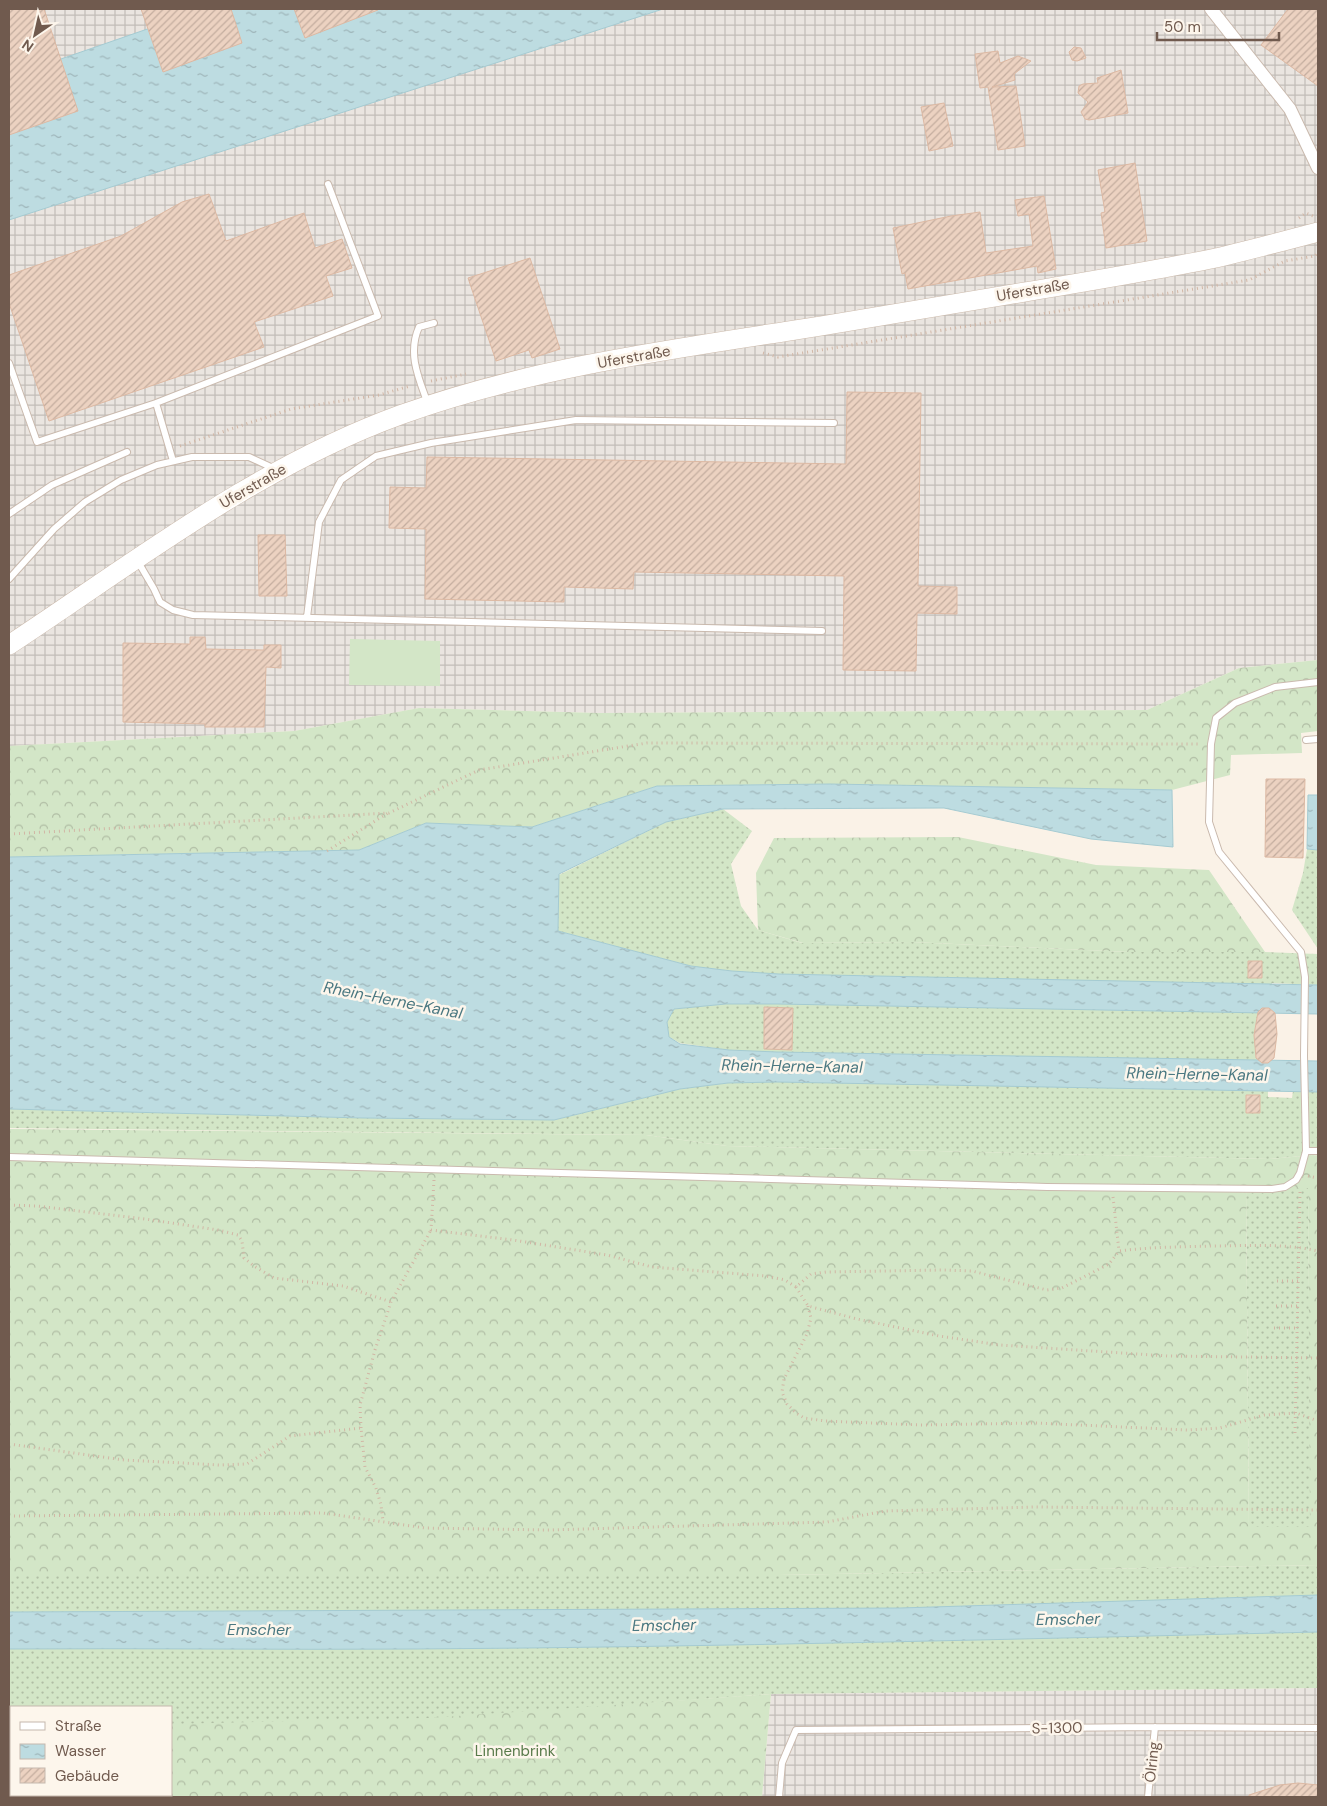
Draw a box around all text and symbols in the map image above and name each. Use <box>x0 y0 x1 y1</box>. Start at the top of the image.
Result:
north arrow <box>10 10 60 60</box>
scale bar <box>1157 10 1280 42</box>
text: 50 m <box>1164 17 1201 37</box>
text: N <box>18 35 37 56</box>
street label: Uferstraße <box>995 274 1071 306</box>
street label: Uferstraße <box>596 341 672 373</box>
street label: Uferstraße <box>216 459 290 513</box>
water label: Rhein-Herne-Kanal <box>322 976 465 1024</box>
water label: Rhein-Herne-Kanal <box>721 1054 863 1078</box>
water label: Rhein-Herne-Kanal <box>1126 1062 1268 1086</box>
water label: Emscher <box>1036 1608 1101 1630</box>
water label: Emscher <box>632 1614 697 1636</box>
water label: Emscher <box>227 1619 292 1640</box>
legend <box>10 1706 172 1796</box>
text: Straße <box>55 1716 102 1736</box>
street label: S-1300 <box>1031 1718 1083 1738</box>
text: Wasser <box>55 1741 107 1761</box>
park label: Linnenbrink <box>475 1741 556 1761</box>
street label: Ölring <box>1140 1741 1164 1783</box>
text: Gebäude <box>55 1766 119 1786</box>

